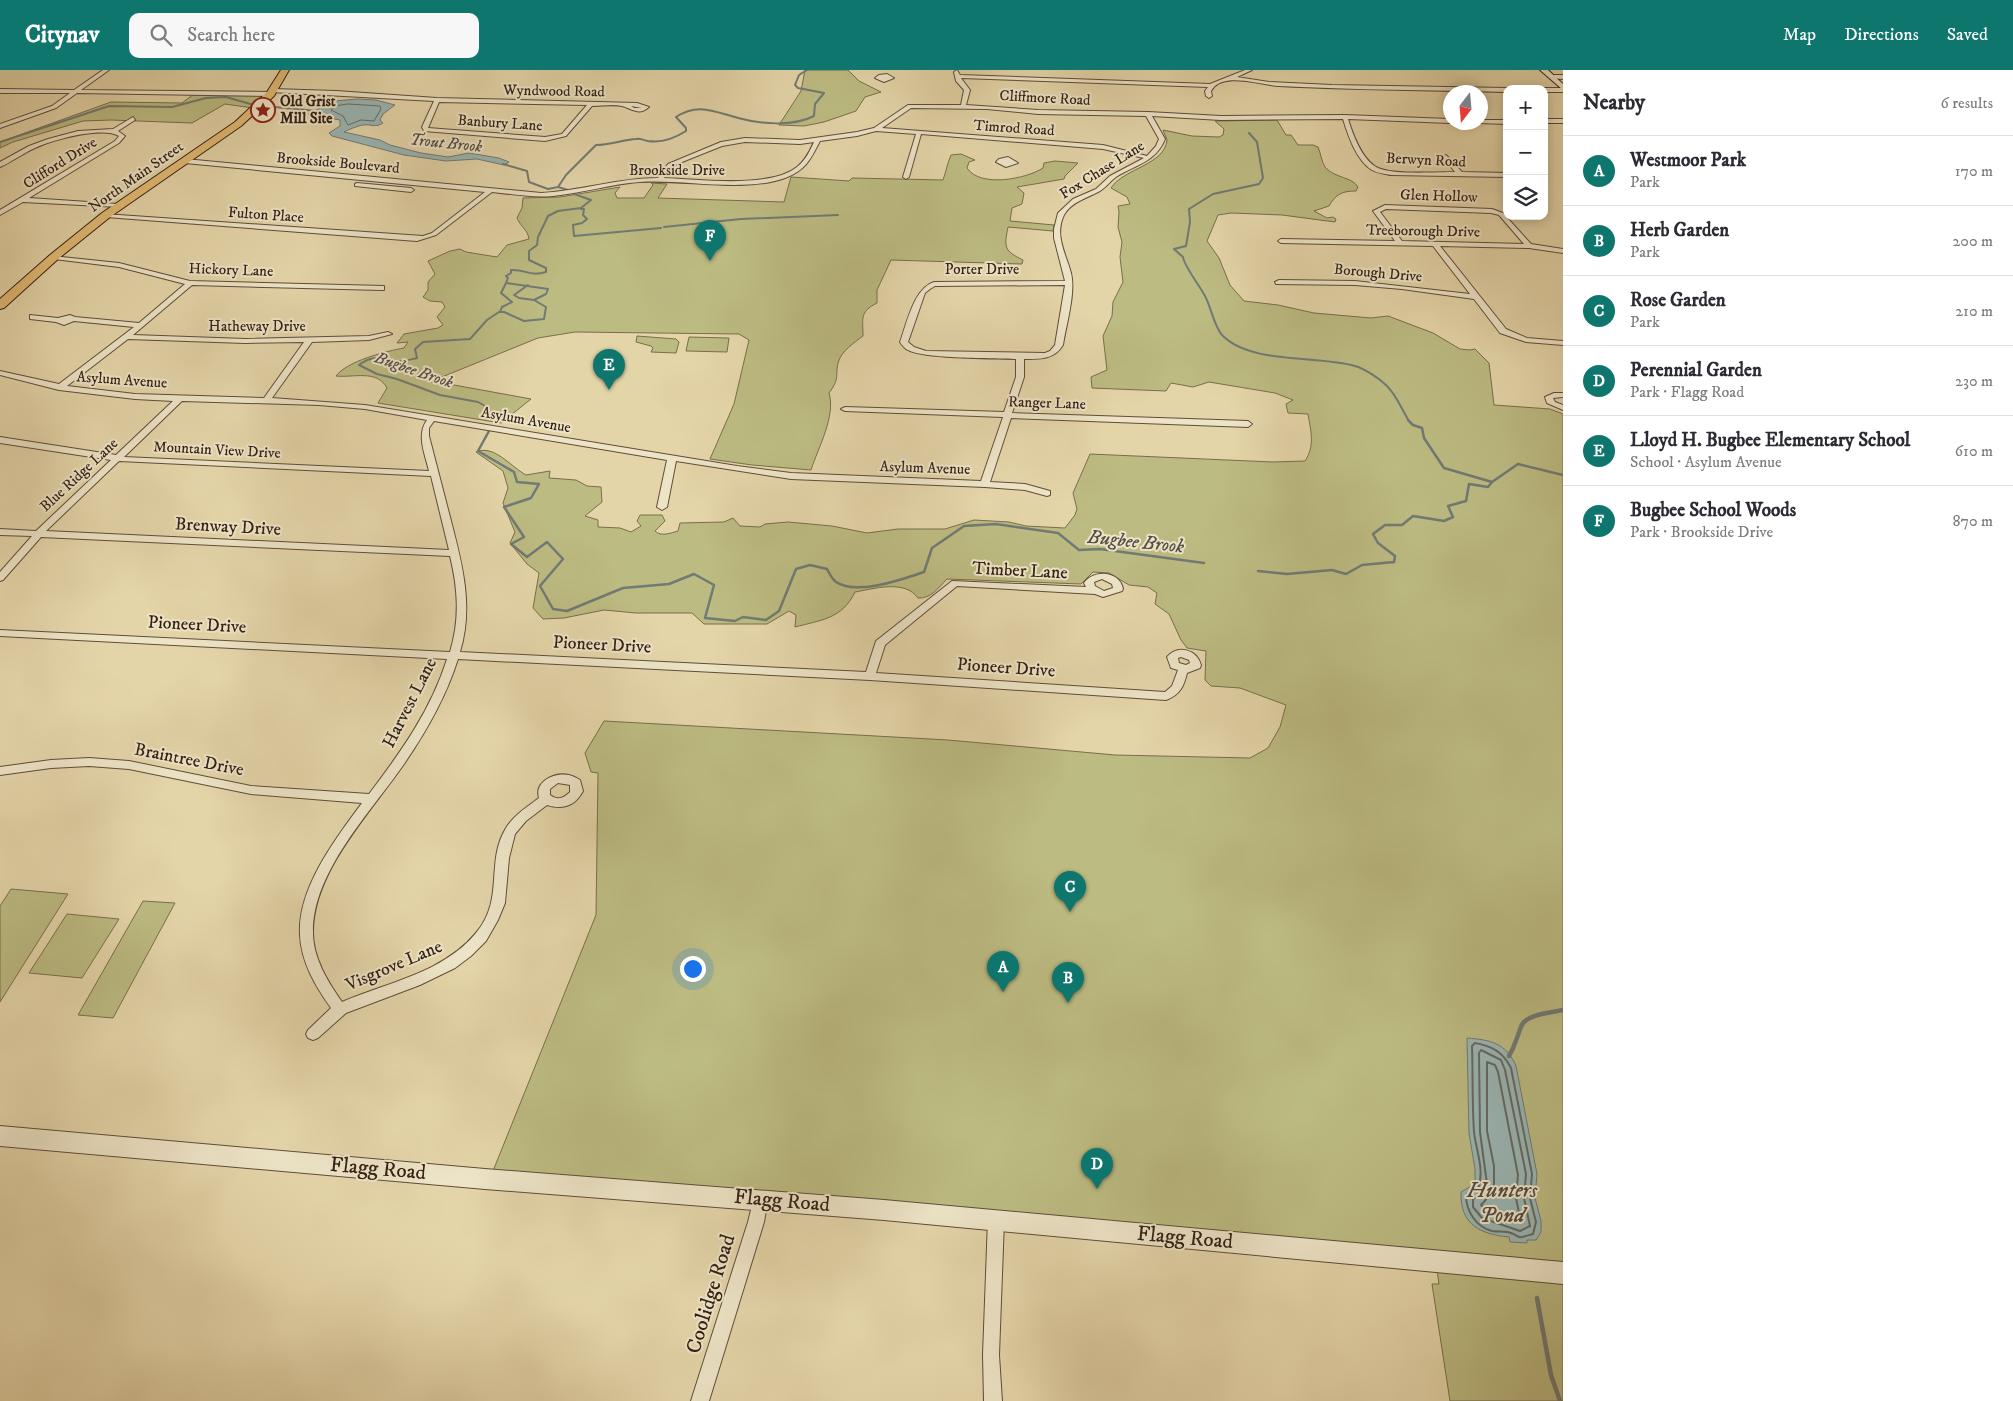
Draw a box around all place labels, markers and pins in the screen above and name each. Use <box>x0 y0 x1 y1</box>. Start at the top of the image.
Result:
place label: Old Grist Mill Site <box>280 92 336 128</box>
place icon: Old Grist Mill Site <box>250 97 276 123</box>
pin: F <box>694 220 726 261</box>
pin: E <box>593 349 625 390</box>
pin: C <box>1054 871 1086 912</box>
pin: A <box>987 951 1019 992</box>
pin: B <box>1052 962 1084 1003</box>
pin: D <box>1081 1148 1113 1189</box>

